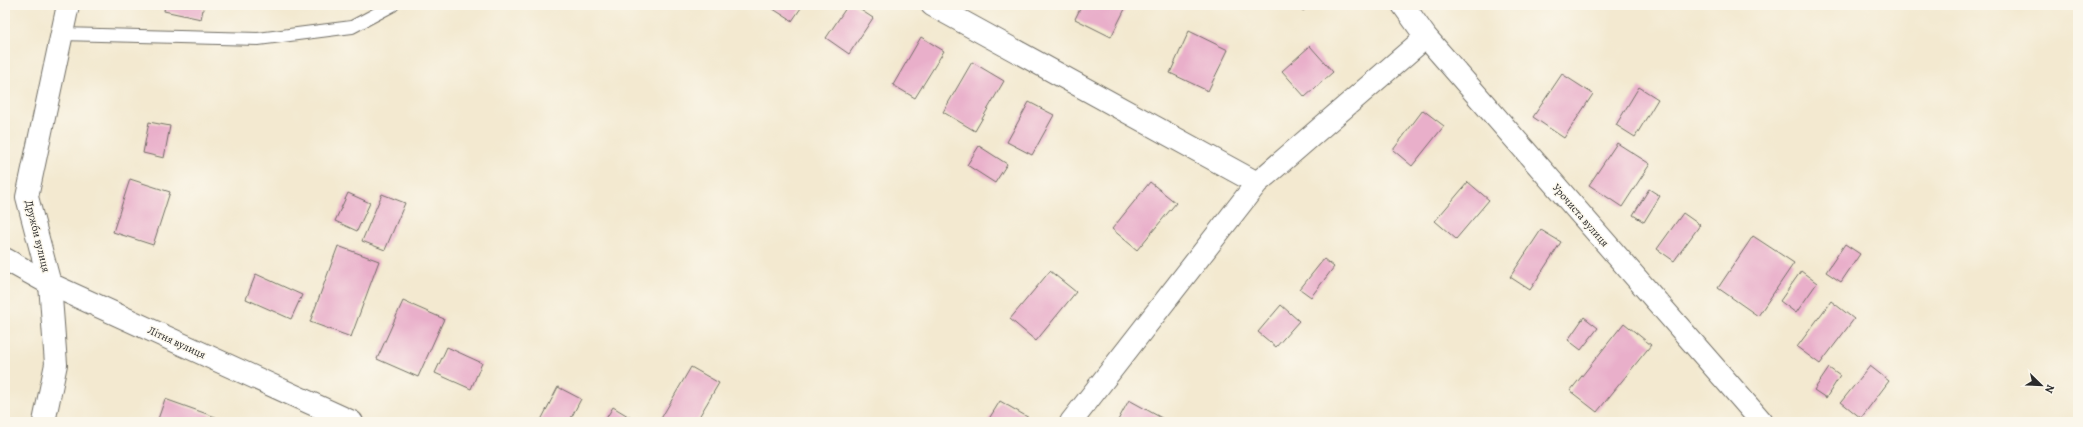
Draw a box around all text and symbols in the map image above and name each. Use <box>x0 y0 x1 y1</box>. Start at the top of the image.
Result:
street label: Урочиста вулиця <box>1549 180 1612 250</box>
street label: Дружби вулиця <box>21 198 54 274</box>
street label: Літня вулиця <box>145 322 208 362</box>
north arrow <box>2021 365 2061 405</box>
text: N <box>2041 382 2058 395</box>

